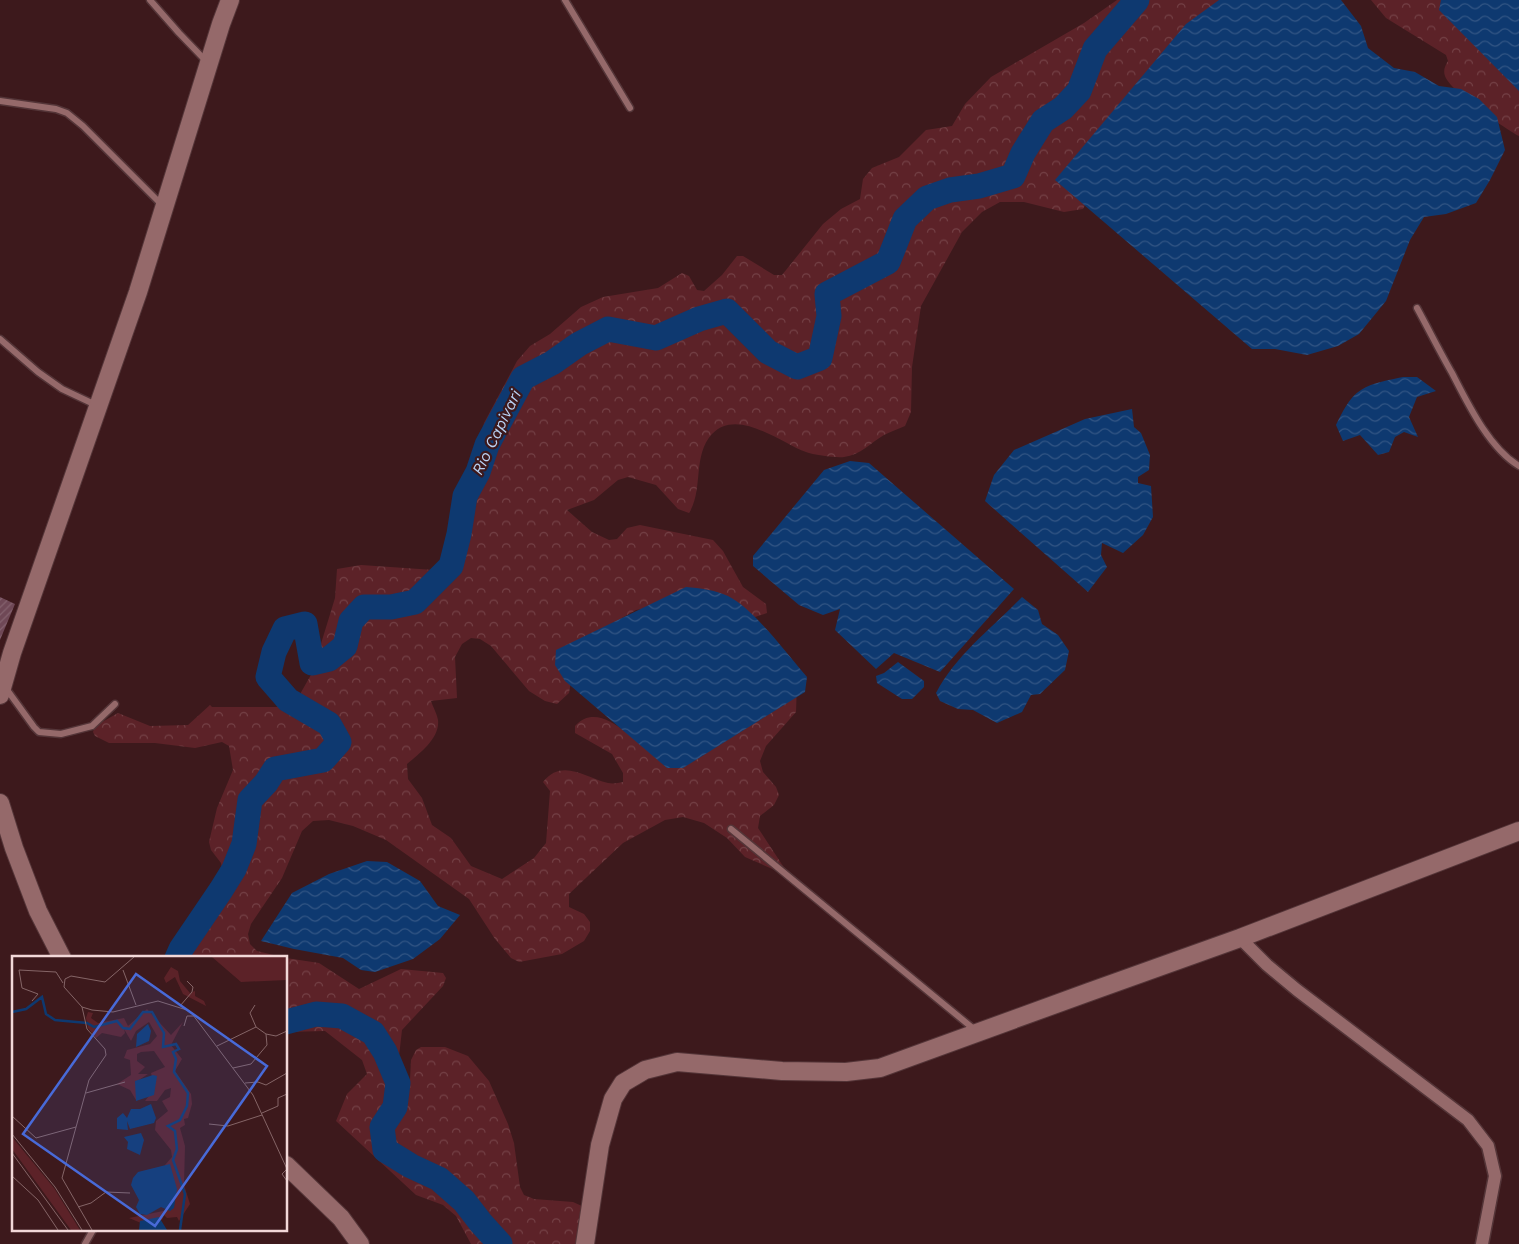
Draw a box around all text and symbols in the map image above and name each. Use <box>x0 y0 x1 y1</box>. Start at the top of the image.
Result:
water label: Rio Capivari <box>468 386 526 478</box>
inset map <box>12 956 288 1232</box>

